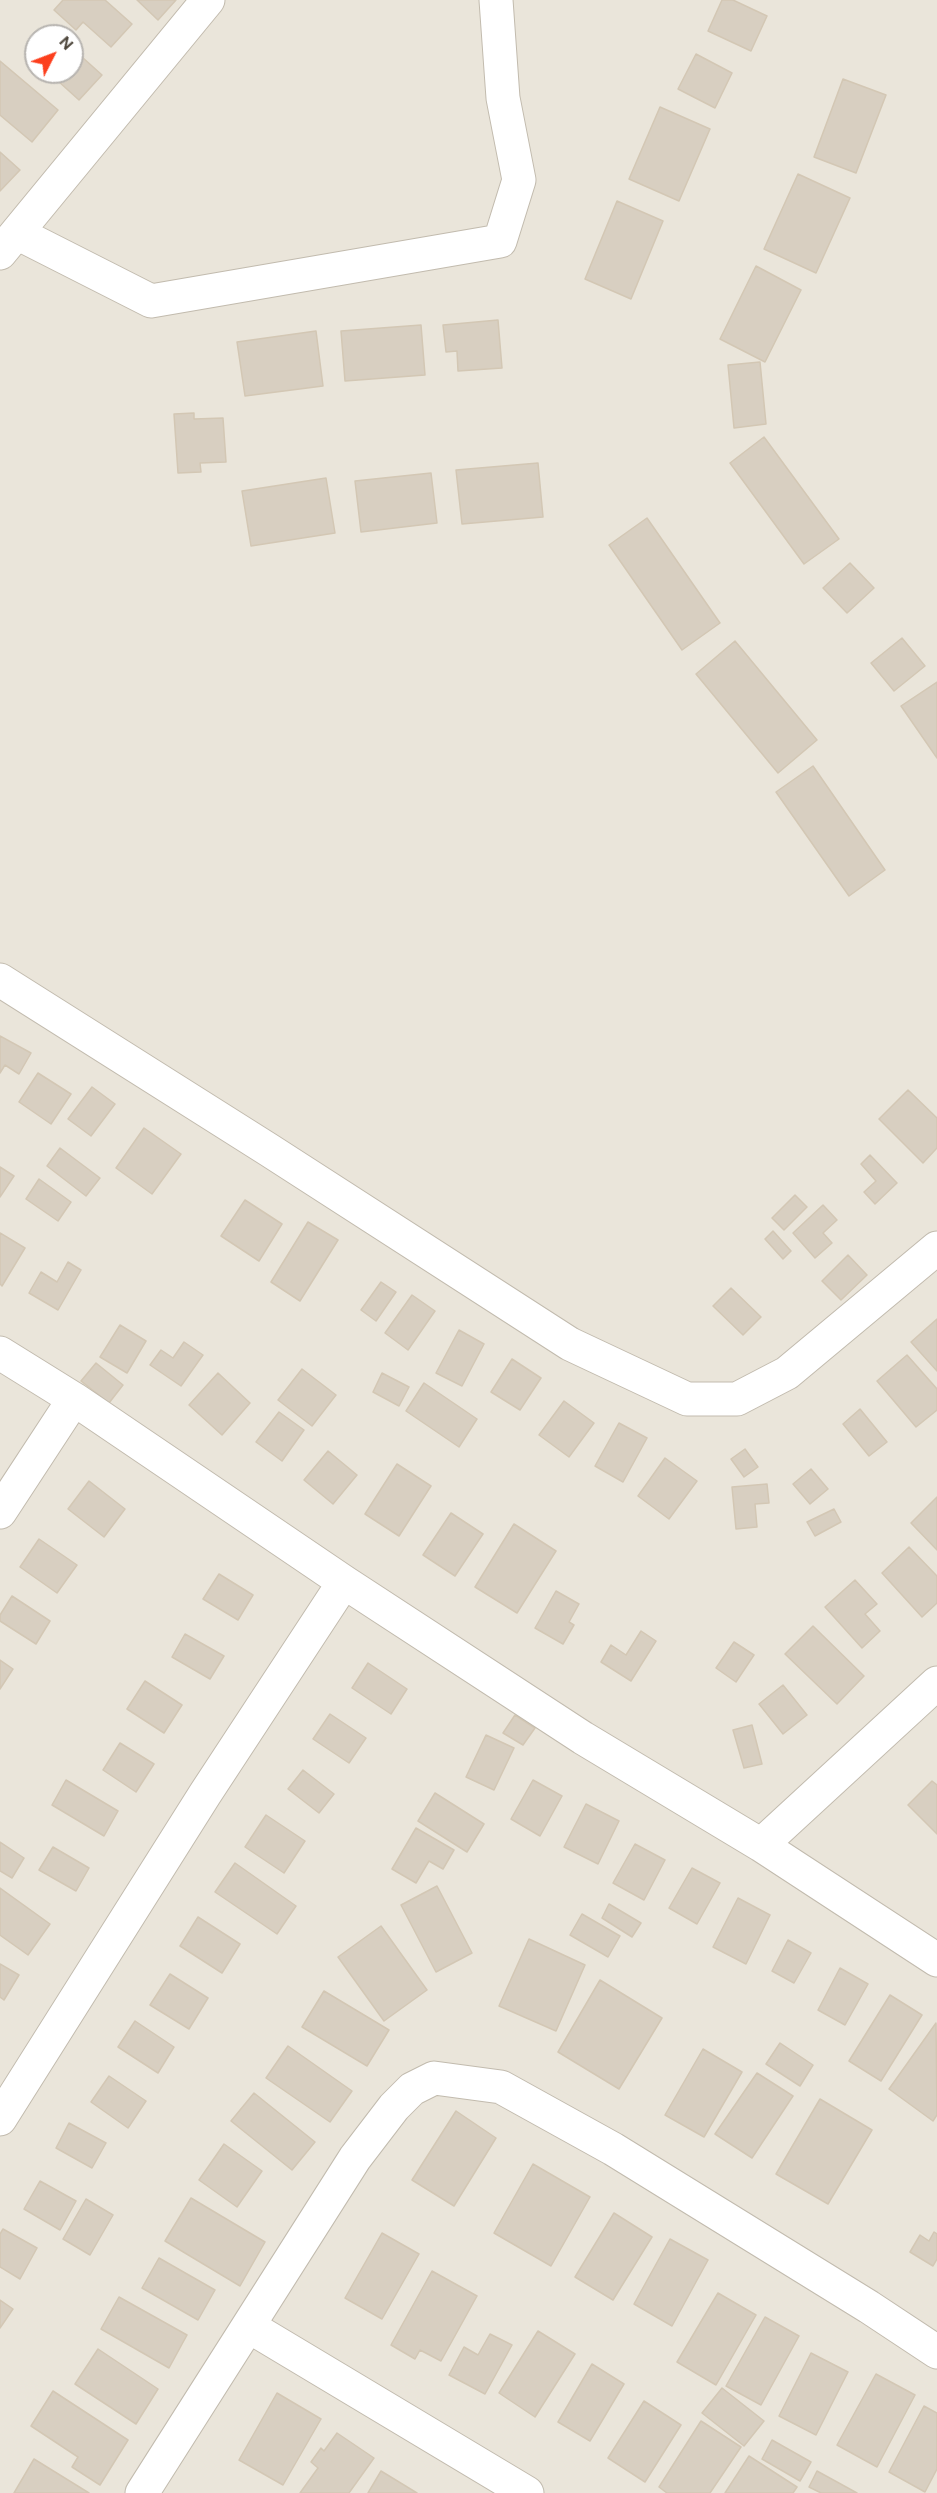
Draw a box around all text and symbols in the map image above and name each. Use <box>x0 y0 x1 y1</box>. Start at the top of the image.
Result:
north arrow <box>24 24 84 84</box>
text: N <box>55 32 78 54</box>

